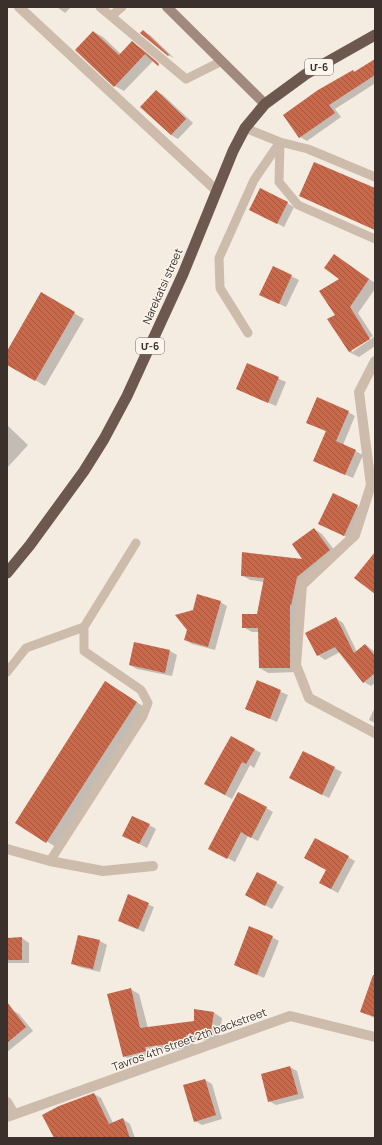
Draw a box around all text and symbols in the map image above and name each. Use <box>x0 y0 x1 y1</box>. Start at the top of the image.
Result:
road number: Մ-6 <box>305 59 333 75</box>
street label: Narekatsi street <box>139 246 185 326</box>
road number: Մ-6 <box>136 338 164 354</box>
street label: Tavros 4th street 2th backstreet <box>110 1004 268 1074</box>

